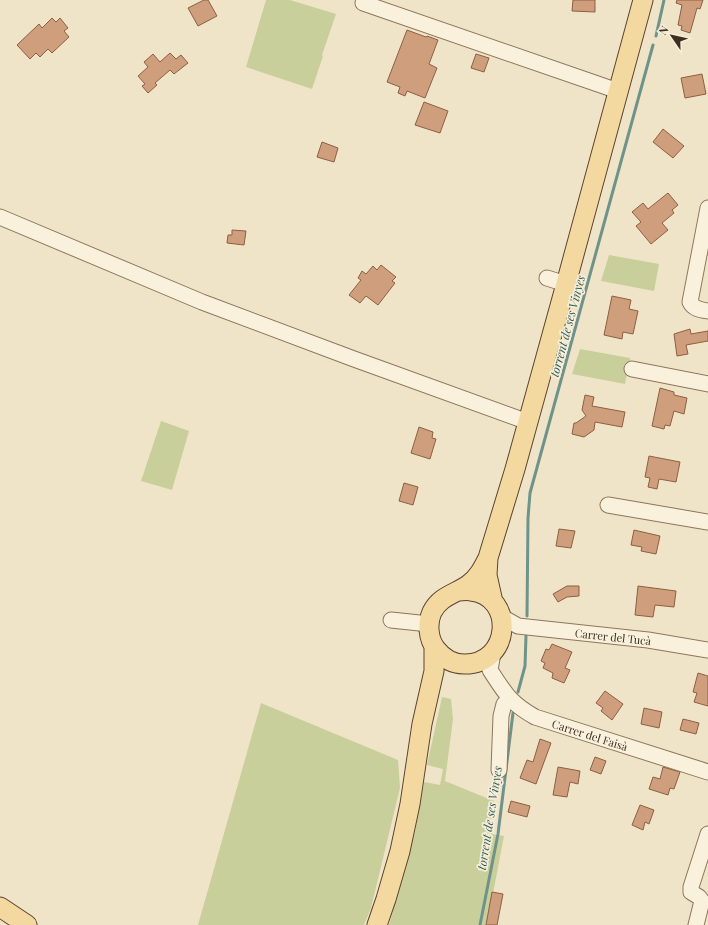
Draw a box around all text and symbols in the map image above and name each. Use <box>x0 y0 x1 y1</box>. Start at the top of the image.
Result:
north arrow <box>652 16 692 56</box>
text: N <box>655 23 672 38</box>
water label: torrent de ses Vinyes <box>546 273 588 379</box>
street label: Carrer del Tucà <box>574 625 653 648</box>
street label: Carrer del Faisà <box>550 715 630 754</box>
water label: torrent de ses Vinyes <box>473 765 505 871</box>

